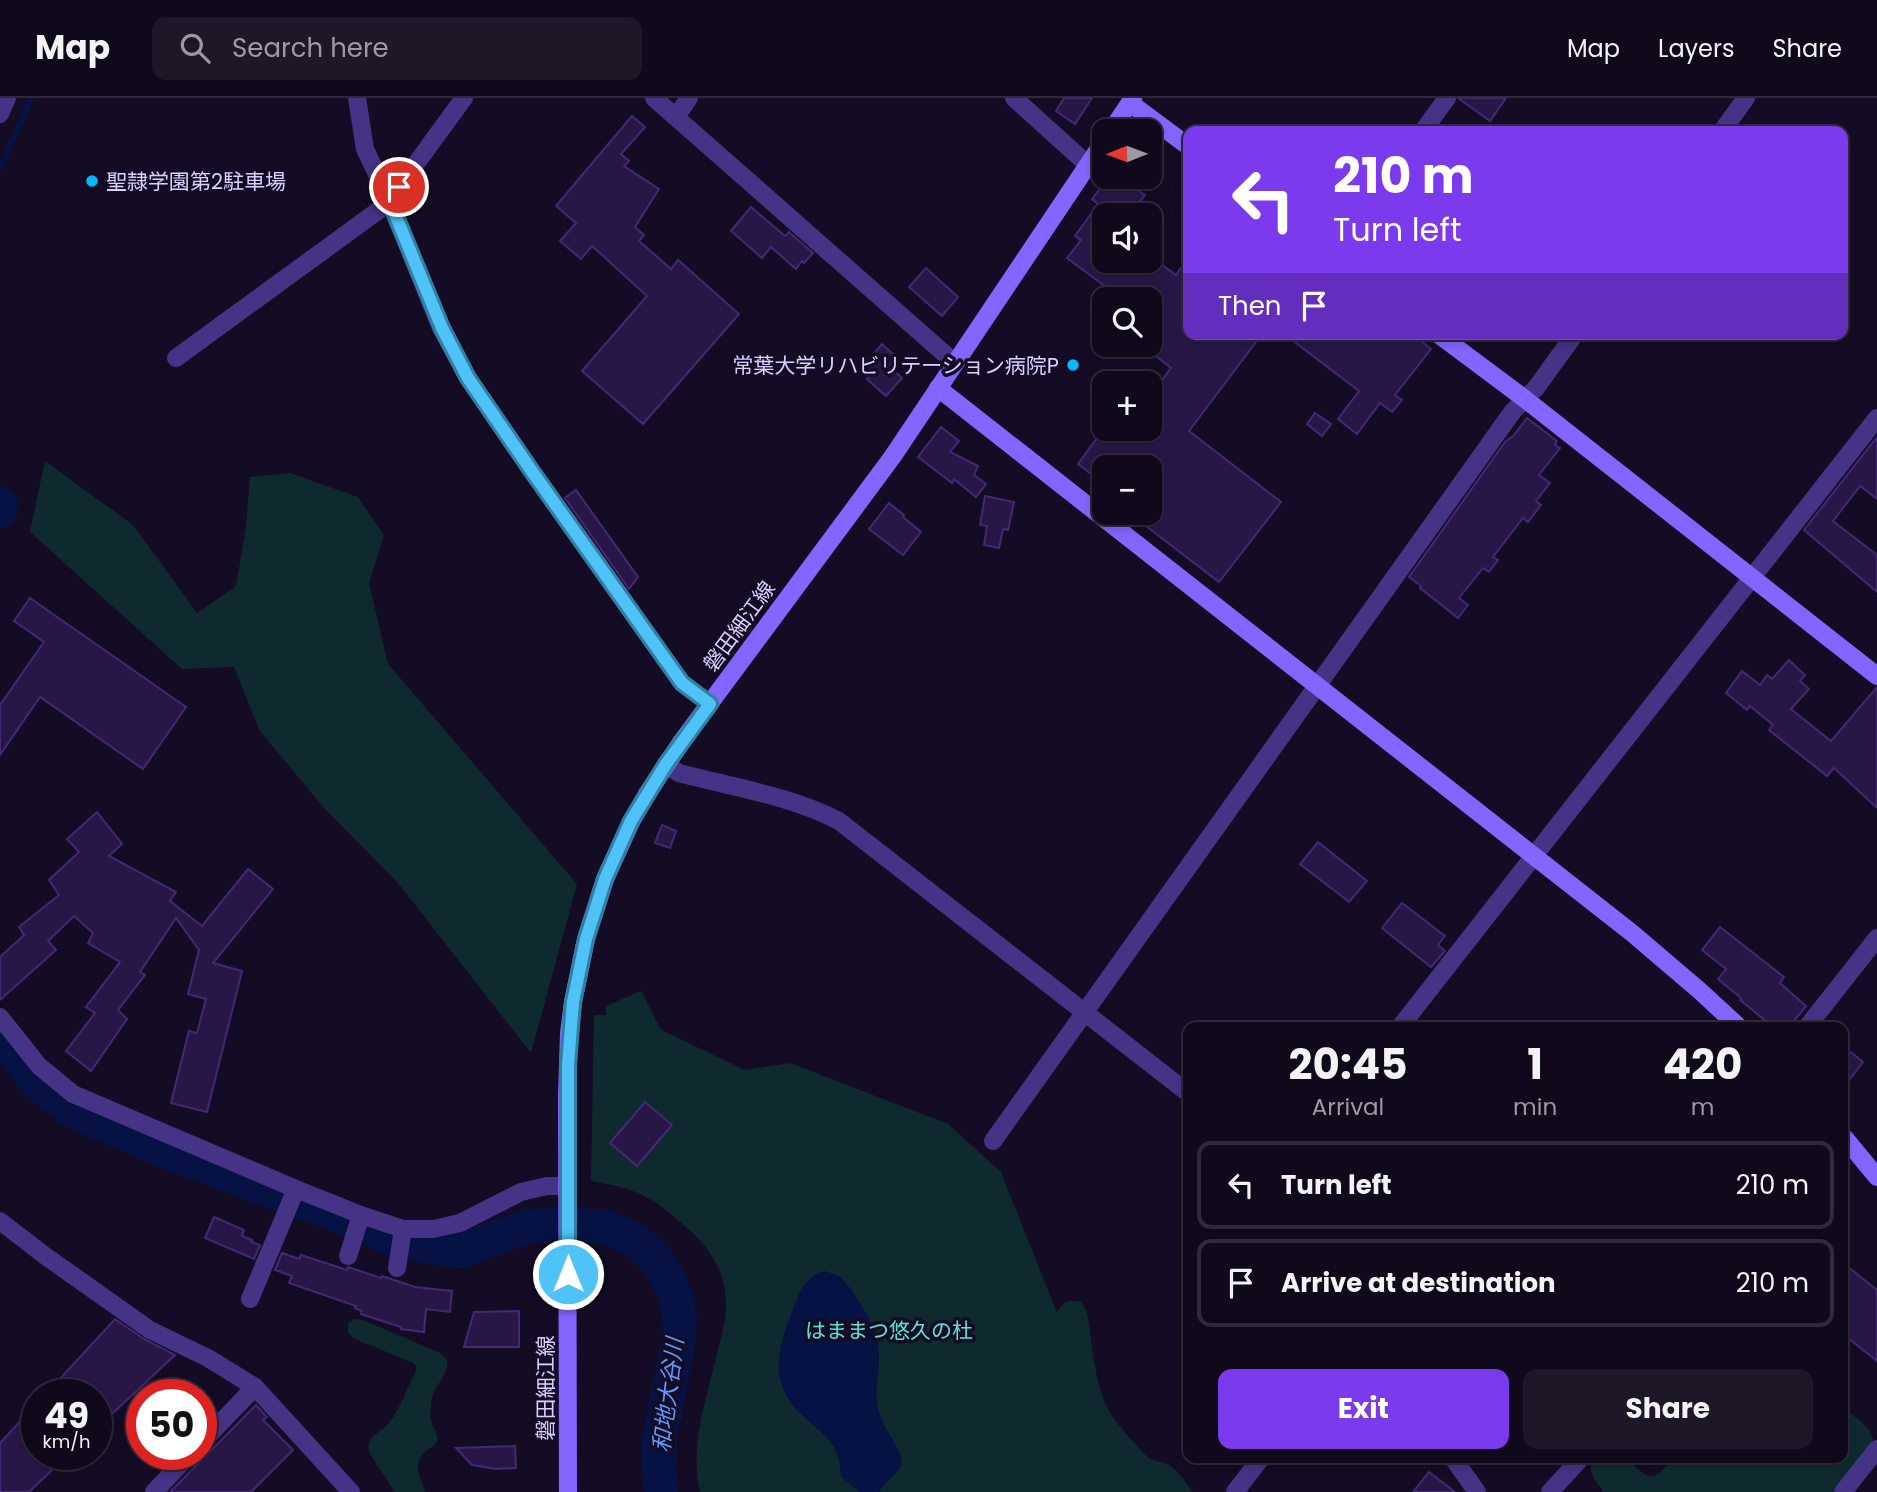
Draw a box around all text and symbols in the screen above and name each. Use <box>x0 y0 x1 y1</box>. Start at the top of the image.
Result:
search box <box>152 17 642 80</box>
text: Map <box>35 24 110 71</box>
icon: search <box>176 29 214 67</box>
text: Search here <box>232 30 389 66</box>
text: Map <box>1567 32 1620 65</box>
text: Layers <box>1658 32 1734 65</box>
text: Share <box>1772 32 1842 65</box>
north arrow <box>1092 119 1162 189</box>
map controls <box>1092 119 1162 525</box>
text: 210 m <box>1333 142 1474 210</box>
icon: left <box>1218 154 1309 245</box>
pin <box>369 157 429 217</box>
place label: 聖隷学園第2駐車場 <box>106 167 286 196</box>
icon: arrive <box>380 168 418 206</box>
marker: 聖隷学園第2駐車場 <box>84 173 100 189</box>
button: sound <box>1092 203 1162 273</box>
text: Turn left <box>1333 207 1462 252</box>
button: search <box>1092 287 1162 357</box>
icon: arrive <box>1295 287 1333 325</box>
text: Then <box>1218 288 1281 324</box>
place label: 常葉大学リハビリテーション病院P <box>732 351 1059 380</box>
marker: 常葉大学リハビリテーション病院P <box>1065 357 1081 373</box>
button: + <box>1092 371 1162 441</box>
button: − <box>1092 455 1162 525</box>
street label: 磐田細江線 <box>696 575 782 677</box>
text: 20:45 <box>1289 1035 1408 1094</box>
text: 1 <box>1527 1035 1543 1094</box>
text: 420 <box>1663 1035 1742 1094</box>
text: Arrival <box>1312 1091 1384 1123</box>
text: min <box>1513 1091 1557 1123</box>
text: m <box>1691 1091 1714 1123</box>
icon: left <box>1222 1166 1260 1204</box>
text: Turn left <box>1281 1167 1392 1203</box>
text: 210 m <box>1736 1167 1809 1203</box>
position arrow <box>531 1237 605 1311</box>
icon: arrive <box>1222 1264 1260 1302</box>
text: Arrive at destination <box>1281 1265 1556 1301</box>
text: 210 m <box>1736 1265 1809 1301</box>
park label: はままつ悠久の杜 <box>805 1316 973 1345</box>
water label: 和地大谷川 <box>645 1333 691 1454</box>
street label: 磐田細江線 <box>531 1336 560 1441</box>
button: Exit <box>1218 1369 1509 1449</box>
button: Share <box>1523 1369 1813 1449</box>
speed limit sign: 50 <box>126 1379 217 1470</box>
text: 49 <box>44 1391 89 1440</box>
text: km/h <box>43 1429 90 1454</box>

